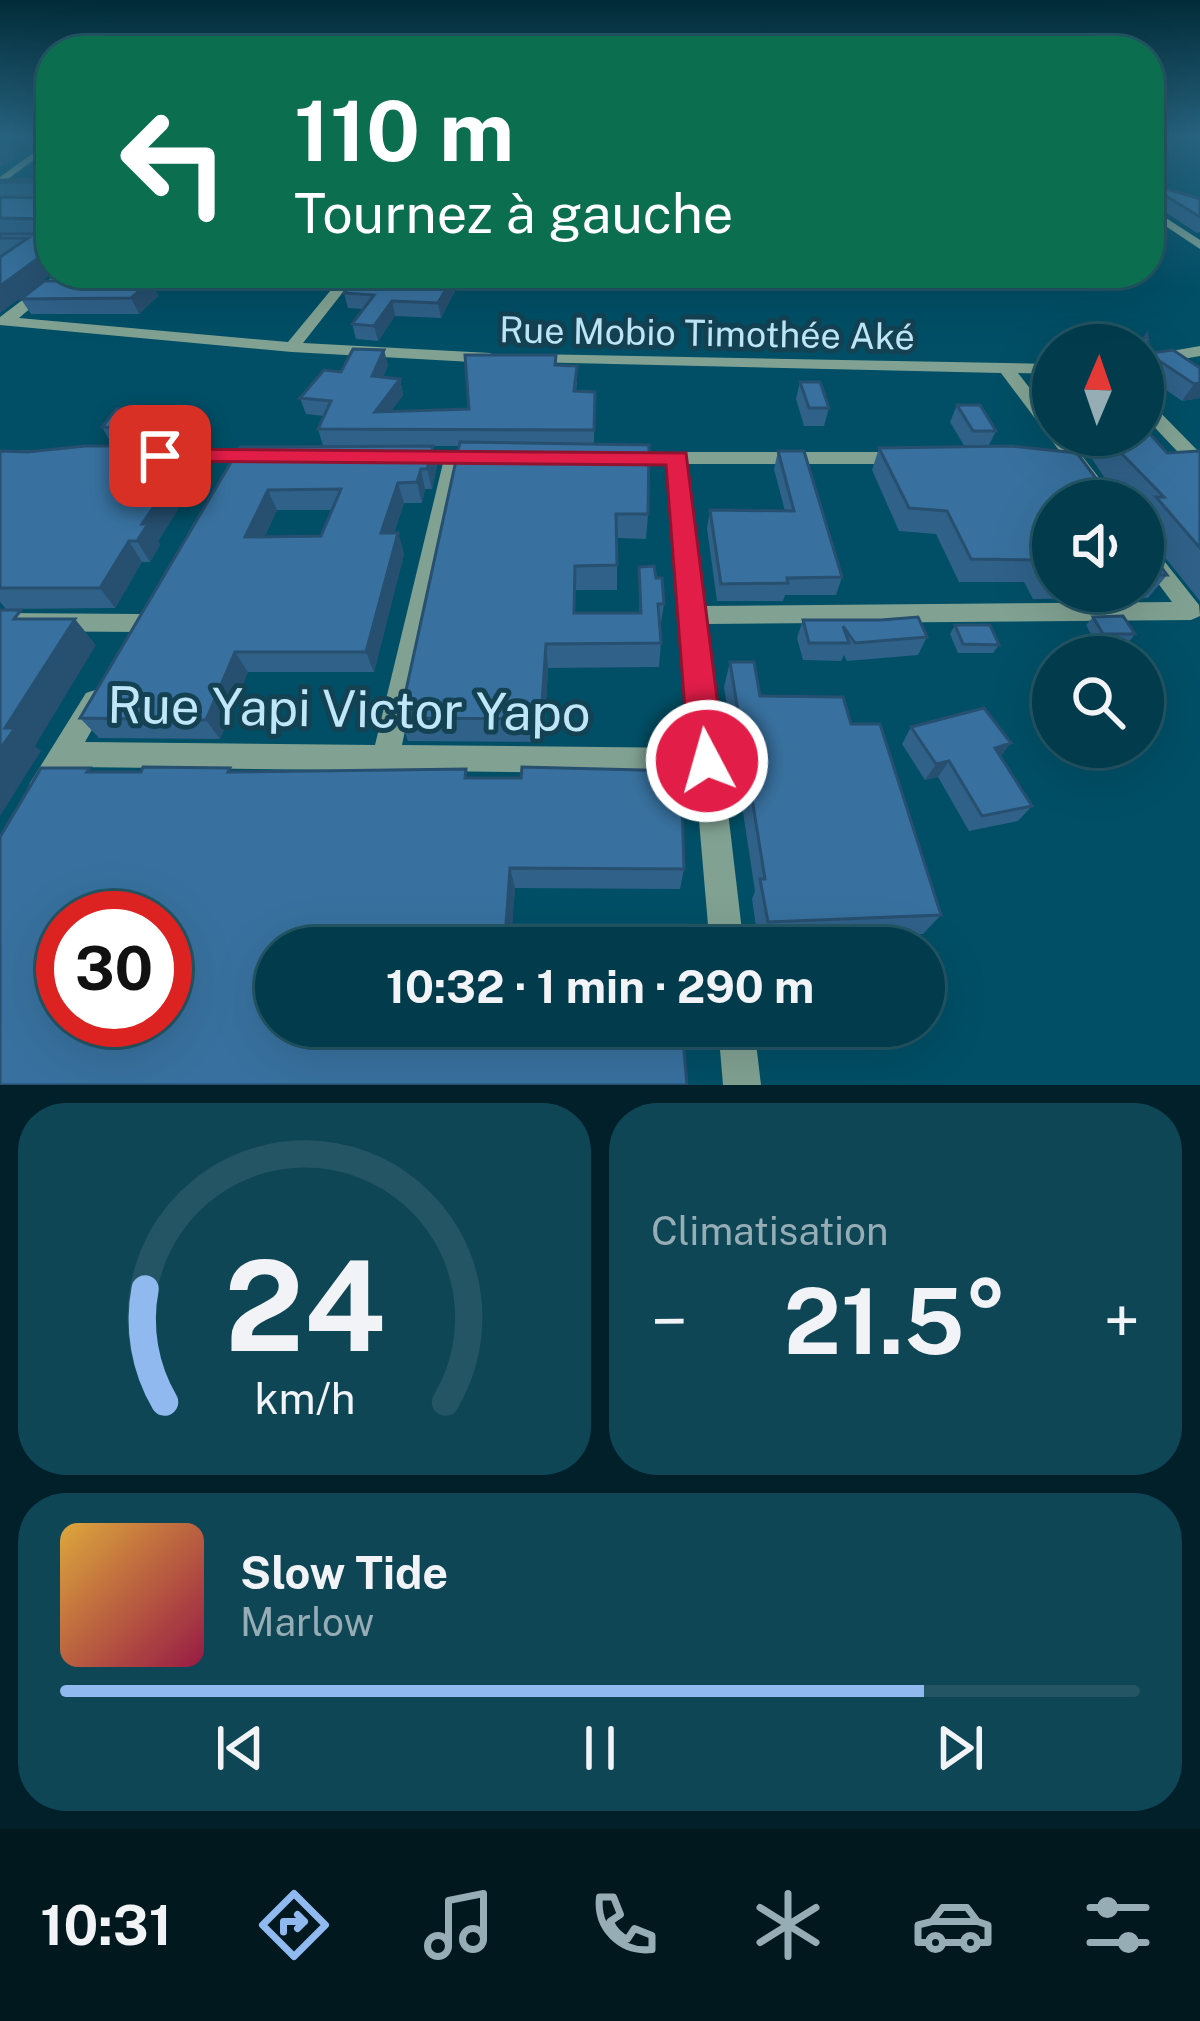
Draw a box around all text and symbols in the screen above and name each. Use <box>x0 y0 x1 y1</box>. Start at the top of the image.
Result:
text: 110 m <box>294 81 514 180</box>
icon: left <box>96 84 252 240</box>
text: Tournez à gauche <box>294 182 733 245</box>
street label: Rue Mobio Timothée Aké <box>499 308 915 358</box>
north arrow <box>1032 324 1164 456</box>
map controls <box>1032 324 1164 768</box>
pin <box>109 405 211 507</box>
icon: arrive <box>127 423 193 489</box>
button: sound <box>1032 480 1164 612</box>
button: search <box>1032 636 1164 768</box>
street label: Rue Yapi Victor Yapo <box>107 675 591 742</box>
position arrow <box>644 698 770 824</box>
speed limit sign: 30 <box>36 891 192 1047</box>
text: 10:32 · 1 min · 290 m <box>386 960 814 1013</box>
text: Climatisation <box>651 1208 889 1254</box>
text: 24 <box>224 1232 385 1379</box>
text: 21.5° <box>784 1268 1007 1374</box>
text: − <box>651 1282 688 1360</box>
text: + <box>1103 1282 1140 1360</box>
text: km/h <box>254 1373 355 1424</box>
text: Slow Tide <box>240 1546 448 1599</box>
text: Marlow <box>240 1599 374 1645</box>
icon: previous <box>207 1715 273 1781</box>
icon: pause <box>567 1715 633 1781</box>
icon: next <box>927 1715 993 1781</box>
icon: directions <box>252 1883 336 1967</box>
icon: music <box>417 1883 501 1967</box>
icon: phone <box>582 1883 666 1967</box>
icon: climate <box>746 1883 830 1967</box>
icon: car <box>911 1883 995 1967</box>
icon: filters <box>1076 1883 1160 1967</box>
text: 10:31 <box>40 1894 172 1957</box>

